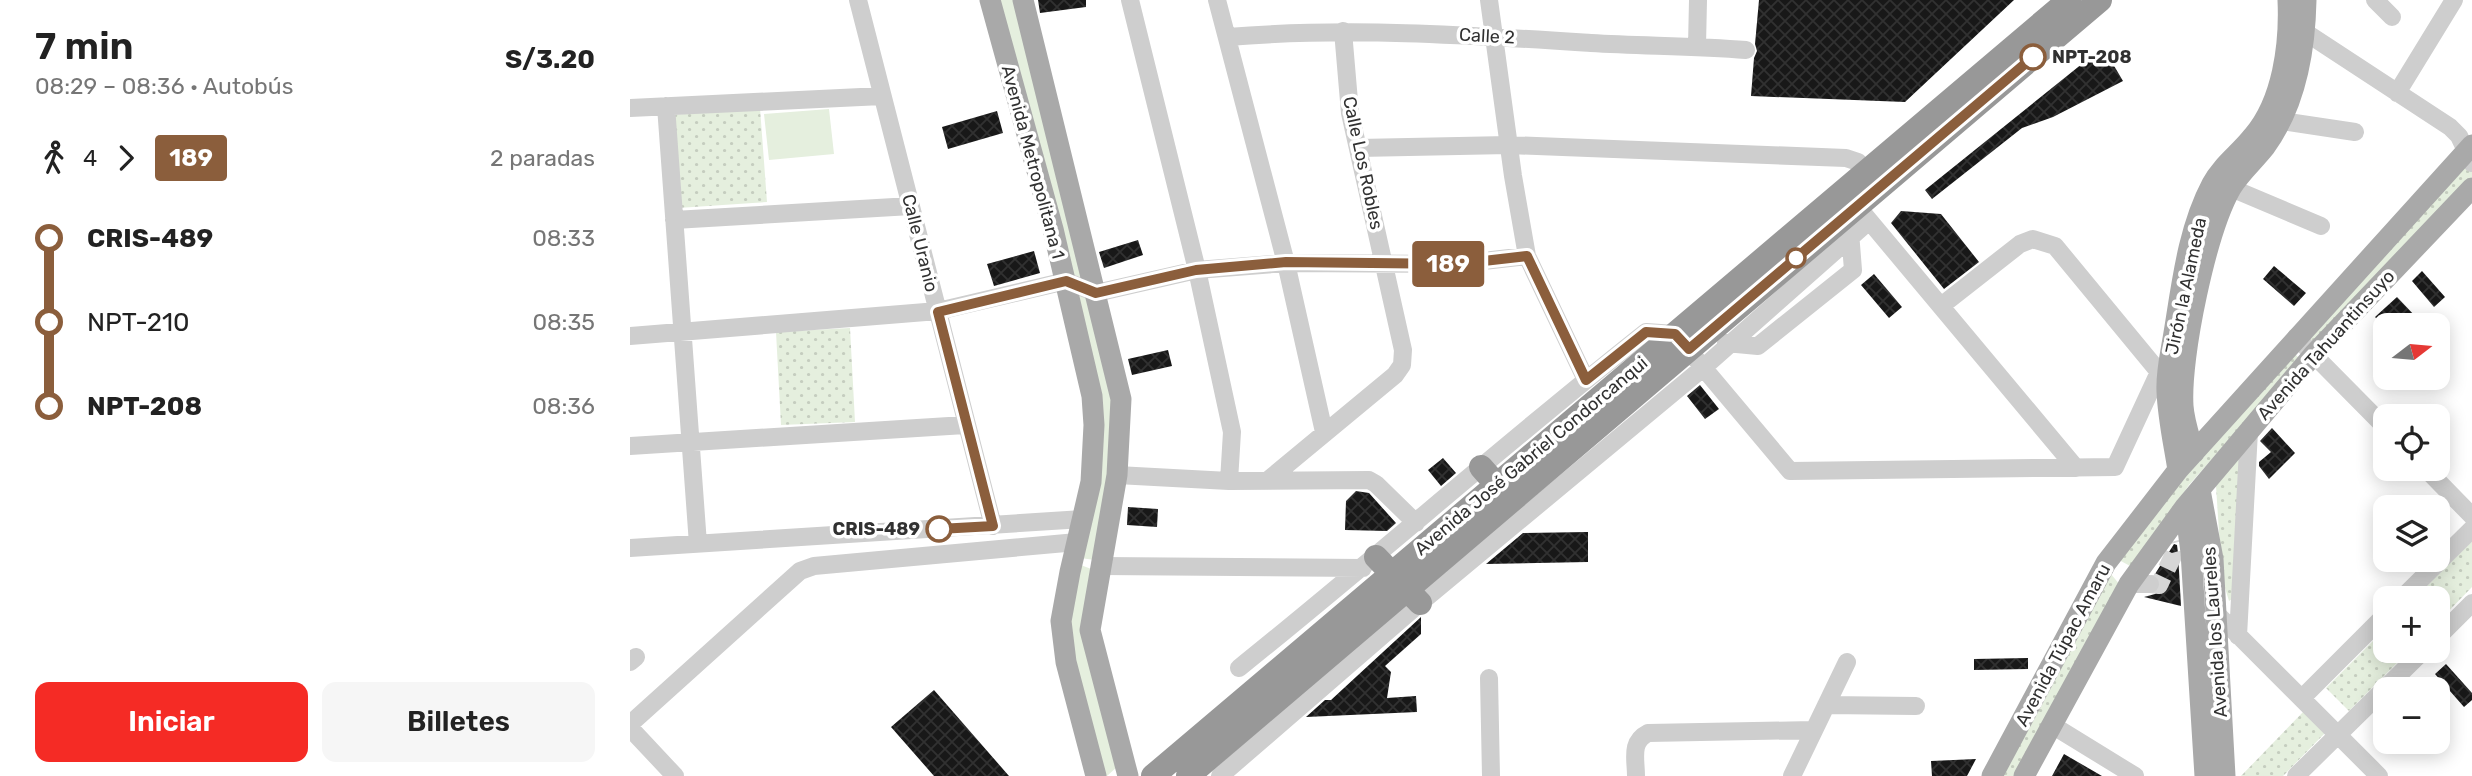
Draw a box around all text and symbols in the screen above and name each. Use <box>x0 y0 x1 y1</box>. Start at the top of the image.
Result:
text: 7 min <box>35 23 134 69</box>
street label: Calle 2 <box>1459 24 1515 48</box>
text: S/3.20 <box>505 44 595 75</box>
marker: NPT-208 <box>2020 44 2046 70</box>
place label: NPT-208 <box>2052 46 2132 68</box>
street label: Avenida Metropolitana 1 <box>997 63 1069 261</box>
text: 08:29 – 08:36 · Autobús <box>35 72 293 100</box>
street label: Calle Los Robles <box>1338 94 1388 232</box>
icon: walk <box>35 139 73 177</box>
icon: forward <box>107 139 145 177</box>
text: 4 <box>83 144 97 172</box>
text: 189 <box>169 144 213 172</box>
text: 2 paradas <box>490 144 595 172</box>
street label: Calle Uranio <box>897 192 943 294</box>
street label: Jirón la Alameda <box>2161 216 2211 356</box>
text: CRIS-489 <box>87 223 213 254</box>
text: 08:33 <box>532 224 595 252</box>
line badge: 189 <box>1408 241 1488 287</box>
unlabelled marker <box>1786 248 1806 268</box>
text: 189 <box>1426 250 1470 278</box>
street label: Avenida Tahuantinsuyo <box>2253 265 2399 425</box>
text: NPT-210 <box>87 307 190 338</box>
text: 08:35 <box>532 308 595 336</box>
north arrow <box>2373 313 2450 390</box>
map controls <box>2373 313 2450 754</box>
street label: Avenida José Gabriel Condorcanqui <box>1410 352 1652 560</box>
text: NPT-208 <box>87 391 202 422</box>
text: 08:36 <box>532 392 595 420</box>
button: locate <box>2373 404 2450 481</box>
button: layers <box>2373 495 2450 572</box>
marker: CRIS-489 <box>926 516 952 542</box>
place label: CRIS-489 <box>833 518 920 540</box>
street label: Avenida los Laureles <box>2198 546 2232 718</box>
street label: Avenida Túpac Amaru <box>2011 560 2115 730</box>
button: + <box>2373 586 2450 663</box>
button: − <box>2373 677 2450 754</box>
button: Iniciar <box>35 682 308 762</box>
button: Billetes <box>322 682 595 762</box>

